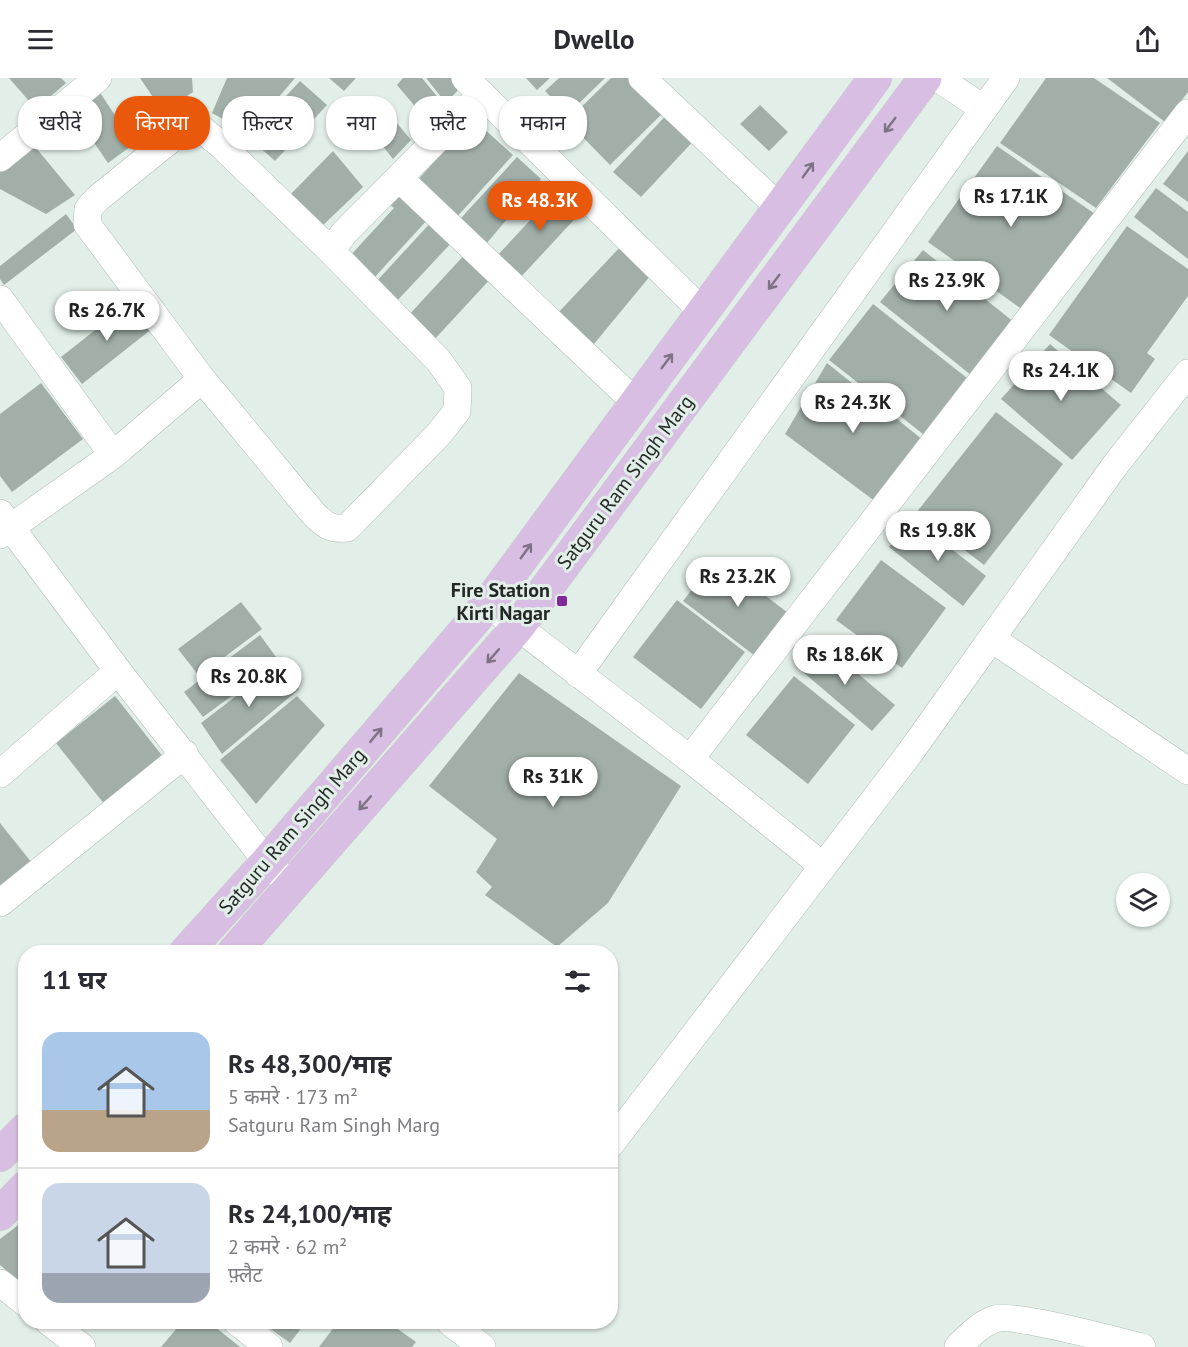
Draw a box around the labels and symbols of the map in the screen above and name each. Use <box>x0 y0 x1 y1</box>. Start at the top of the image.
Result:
one-way arrow <box>884 117 897 133</box>
one-way arrow <box>801 162 814 178</box>
pin: Rs 17.1K <box>949 177 1073 228</box>
pin: Rs 48.3K <box>478 181 602 232</box>
pin: Rs 23.9K <box>885 261 1009 312</box>
one-way arrow <box>768 273 780 289</box>
pin: Rs 26.7K <box>45 291 169 342</box>
pin: Rs 24.1K <box>999 351 1123 402</box>
one-way arrow <box>661 353 673 369</box>
pin: Rs 24.3K <box>791 383 915 434</box>
street label: Satguru Ram Singh Marg <box>551 390 699 574</box>
pin: Rs 19.8K <box>876 511 1000 562</box>
one-way arrow <box>520 544 533 560</box>
pin: Rs 23.2K <box>676 557 800 608</box>
place label: Fire Station Kirti Nagar <box>451 577 550 626</box>
marker: Fire Station Kirti Nagar <box>555 594 569 608</box>
pin: Rs 18.6K <box>783 635 907 686</box>
one-way arrow <box>486 648 500 663</box>
pin: Rs 20.8K <box>187 657 311 708</box>
one-way arrow <box>369 728 383 743</box>
street label: Satguru Ram Singh Marg <box>213 742 371 920</box>
pin: Rs 31K <box>504 757 602 808</box>
one-way arrow <box>358 795 372 810</box>

